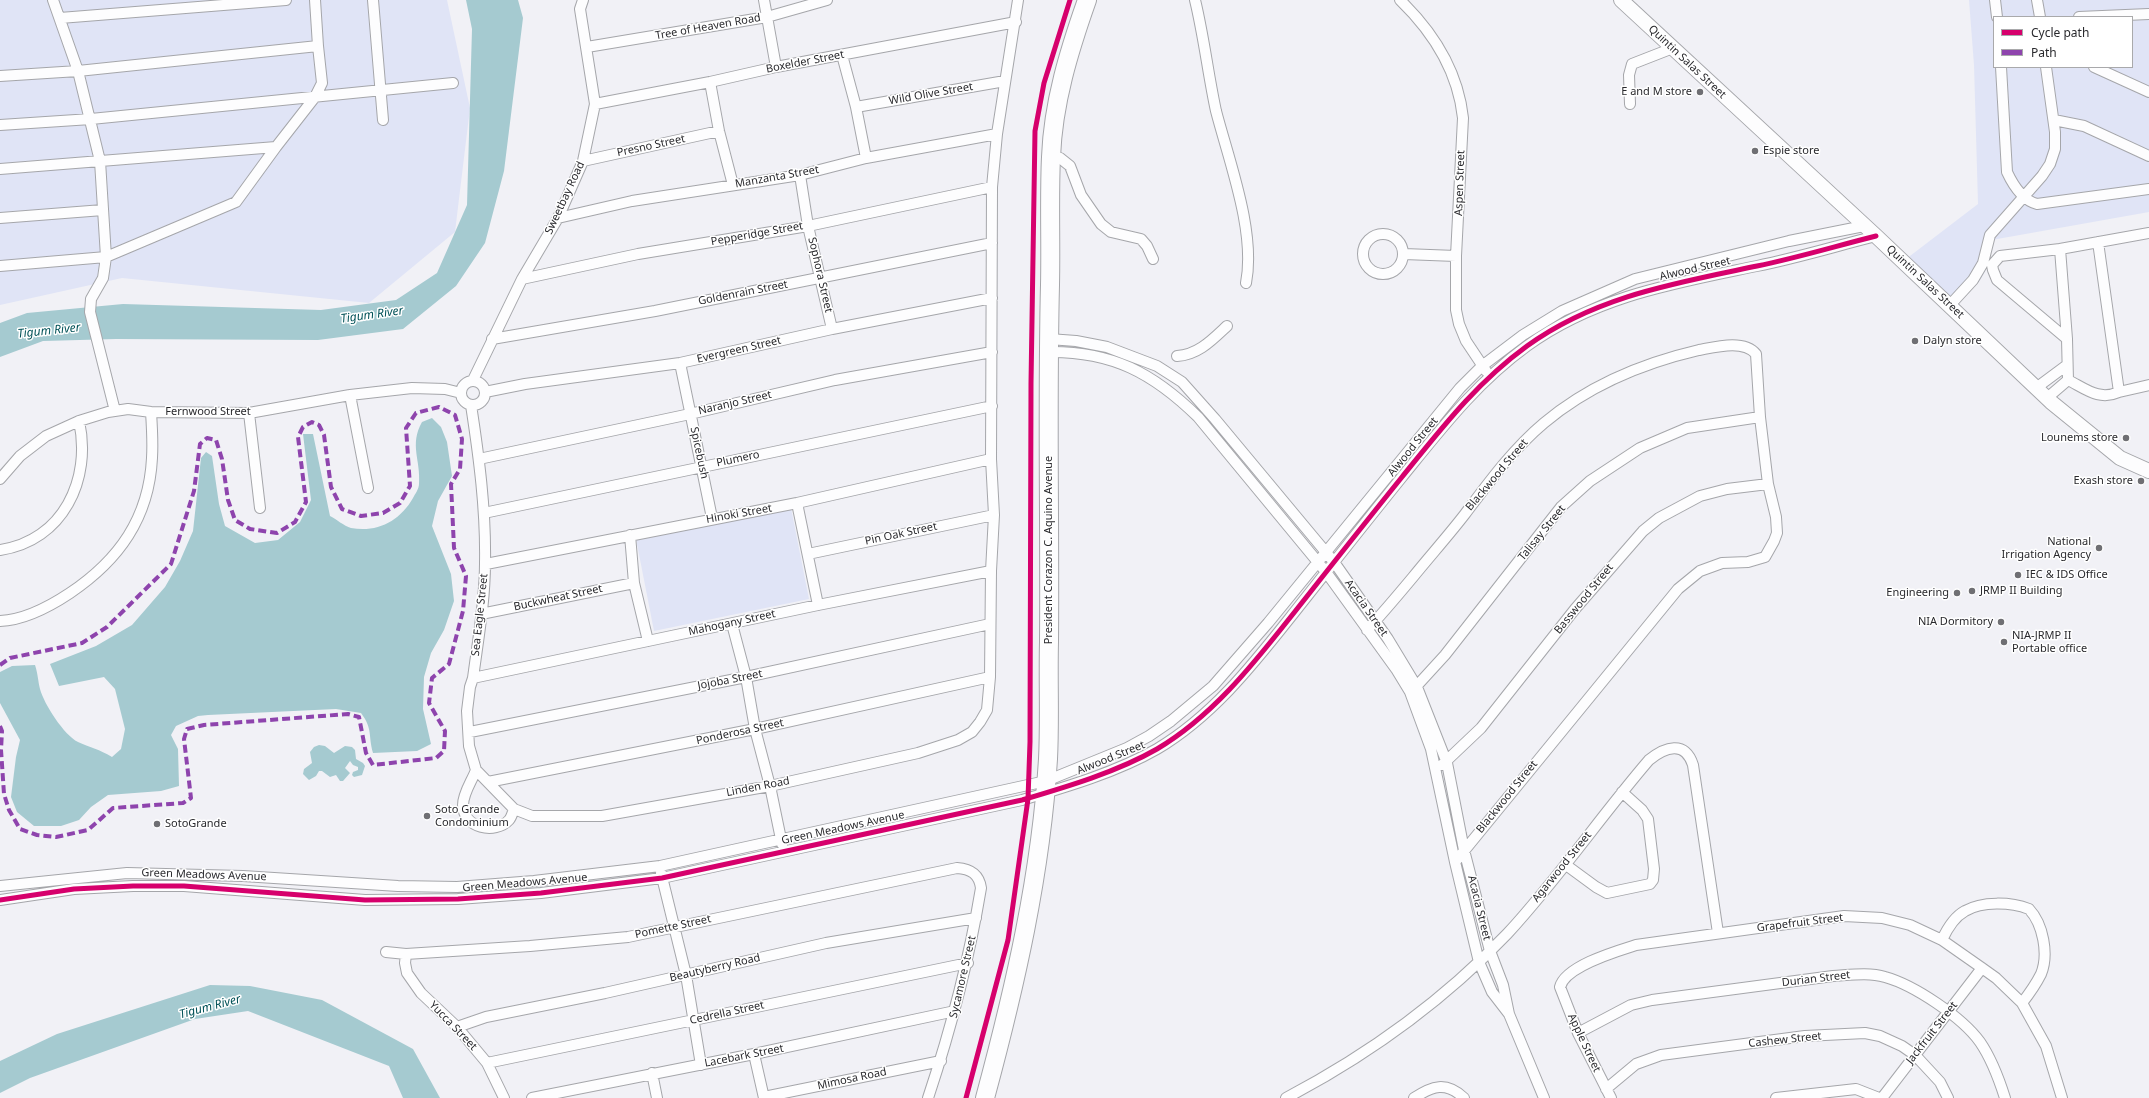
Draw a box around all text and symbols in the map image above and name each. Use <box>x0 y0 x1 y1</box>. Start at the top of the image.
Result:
street label: Tree of Heaven Road <box>654 11 762 43</box>
legend <box>1993 16 2133 68</box>
street label: Quintin Salas Street <box>1645 23 1729 101</box>
text: Cycle path <box>2031 24 2089 41</box>
text: Path <box>2031 44 2057 61</box>
street label: Boxelder Street <box>765 48 845 76</box>
street label: Wild Olive Street <box>888 80 974 108</box>
place label: E and M store <box>1621 85 1692 99</box>
marker: E and M store <box>1695 87 1705 97</box>
street label: Presno Street <box>616 132 686 160</box>
place label: Espie store <box>1763 144 1819 158</box>
marker: Espie store <box>1750 146 1760 156</box>
street label: Aspen Street <box>1452 150 1468 216</box>
street label: Sweetbay Road <box>542 159 588 237</box>
street label: Manzanta Street <box>734 163 820 191</box>
street label: Pepperidge Street <box>710 219 804 249</box>
street label: Sophora Street <box>805 236 835 314</box>
street label: Quintin Salas Street <box>1883 243 1967 321</box>
street label: Alwood Street <box>1658 254 1732 284</box>
street label: Goldenrain Street <box>697 278 789 308</box>
water label: Tigum River <box>340 303 404 327</box>
water label: Tigum River <box>17 321 81 341</box>
street label: Evergreen Street <box>696 334 782 366</box>
place label: Dalyn store <box>1923 334 1982 348</box>
marker: Dalyn store <box>1910 336 1920 346</box>
street label: Naranjo Street <box>697 388 773 418</box>
street label: Fernwood Street <box>165 405 251 419</box>
street label: Alwood Street <box>1385 415 1441 479</box>
street label: Spicebush <box>687 426 711 480</box>
place label: Lounems store <box>2041 431 2118 445</box>
marker: Lounems store <box>2121 433 2131 443</box>
street label: Blackwood Street <box>1463 436 1531 514</box>
street label: Plumero <box>715 448 761 470</box>
street label: President Corazon C. Aquino Avenue <box>1042 456 1056 644</box>
place label: Exash store <box>2074 474 2133 488</box>
marker: Exash store <box>2136 476 2146 486</box>
street label: Hinoki Street <box>705 502 773 526</box>
street label: Talisay Street <box>1516 503 1568 563</box>
street label: Pin Oak Street <box>864 520 938 548</box>
place label: National Irrigation Agency <box>2002 535 2091 561</box>
marker: National Irrigation Agency <box>2094 543 2104 553</box>
street label: Basswood Street <box>1552 561 1616 637</box>
place label: IEC & IDS Office <box>2026 568 2108 582</box>
marker: IEC & IDS Office <box>2013 570 2023 580</box>
street label: Sea Eagle Street <box>469 573 491 657</box>
street label: Acacia Street <box>1342 577 1390 639</box>
street label: Buckwheat Street <box>512 582 604 614</box>
place label: JRMP II Building <box>1980 584 2062 598</box>
place label: Engineering <box>1886 586 1949 600</box>
marker: JRMP II Building <box>1967 586 1977 596</box>
marker: Engineering <box>1952 588 1962 598</box>
street label: Mahogany Street <box>687 607 777 639</box>
place label: NIA Dormitory <box>1918 615 1993 629</box>
marker: NIA Dormitory <box>1996 617 2006 627</box>
place label: NIA-JRMP II Portable office <box>2012 629 2087 655</box>
marker: NIA-JRMP II Portable office <box>1999 637 2009 647</box>
street label: Jojoba Street <box>697 667 763 693</box>
street label: Ponderosa Street <box>695 716 785 748</box>
street label: Alwood Street <box>1075 738 1147 778</box>
street label: Blackwood Street <box>1474 758 1540 836</box>
street label: Linden Road <box>725 774 791 800</box>
place label: Soto Grande Condominium <box>435 803 509 829</box>
street label: Green Meadows Avenue <box>780 809 906 847</box>
marker: Soto Grande Condominium <box>422 811 432 821</box>
place label: SotoGrande <box>165 817 227 831</box>
marker: SotoGrande <box>152 819 162 829</box>
street label: Agarwood Street <box>1530 829 1594 905</box>
street label: Green Meadows Avenue <box>141 866 267 884</box>
street label: Green Meadows Avenue <box>462 871 588 895</box>
street label: Acacia Street <box>1465 874 1493 942</box>
street label: Grapefruit Street <box>1756 911 1844 935</box>
street label: Pomette Street <box>634 912 712 942</box>
street label: Sycamore Street <box>947 935 979 1019</box>
street label: Beautyberry Road <box>668 951 762 985</box>
street label: Durian Street <box>1781 968 1851 990</box>
water label: Tigum River <box>178 992 242 1022</box>
street label: Yucca Street <box>426 999 480 1053</box>
street label: Cedrella Street <box>689 999 765 1027</box>
street label: Jackfruit Street <box>1903 999 1961 1067</box>
street label: Apple Street <box>1565 1012 1603 1074</box>
street label: Cashew Street <box>1748 1030 1822 1050</box>
street label: Lacebark Street <box>703 1042 785 1070</box>
street label: Mimosa Road <box>816 1065 888 1093</box>

